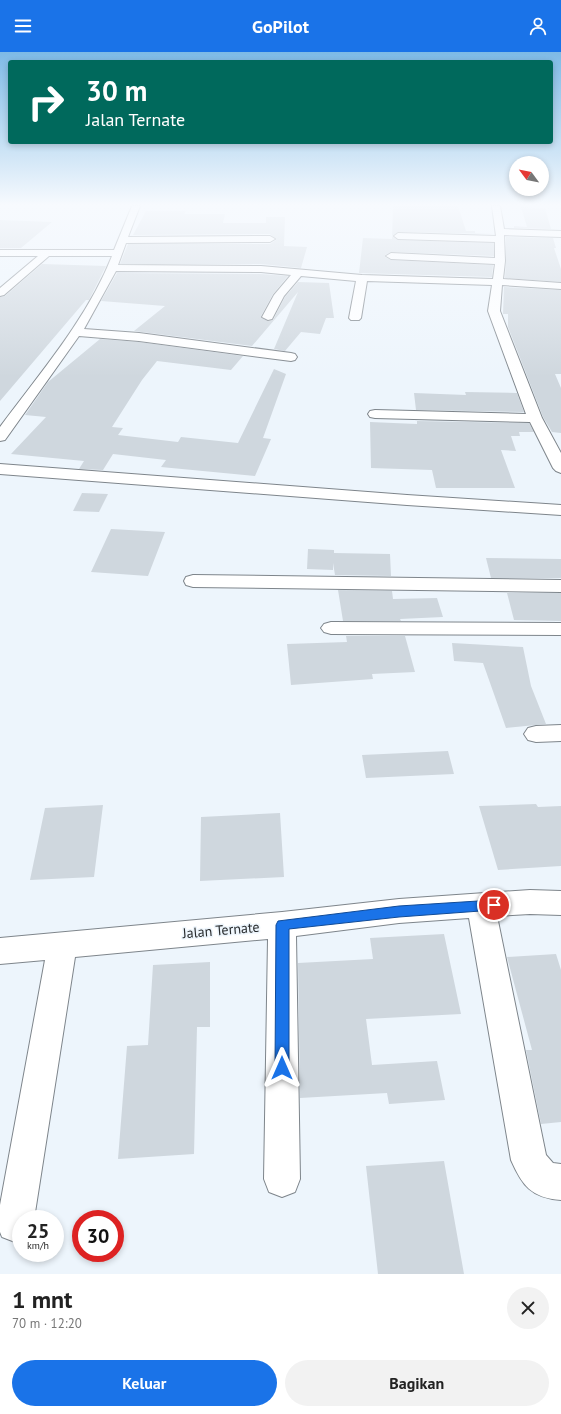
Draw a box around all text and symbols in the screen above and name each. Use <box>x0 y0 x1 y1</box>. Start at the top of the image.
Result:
icon: menu <box>12 15 34 37</box>
text: GoPilot <box>252 15 309 38</box>
icon: person <box>527 15 549 37</box>
text: 30 m <box>86 72 147 109</box>
icon: right <box>20 76 72 128</box>
text: Jalan Ternate <box>86 108 185 131</box>
north arrow <box>509 156 549 196</box>
map controls <box>509 156 549 196</box>
pin <box>477 888 511 922</box>
icon: arrive <box>483 894 505 916</box>
street label: Jalan Ternate <box>181 918 260 942</box>
position arrow <box>261 1047 303 1089</box>
speed limit sign: 30 <box>72 1210 124 1262</box>
text: 25 <box>27 1218 49 1244</box>
text: km/h <box>27 1239 49 1252</box>
text: 1 mnt <box>12 1284 72 1315</box>
button: close <box>507 1287 549 1329</box>
text: 70 m · 12:20 <box>12 1315 82 1332</box>
button: Keluar <box>12 1360 277 1406</box>
button: Bagikan <box>285 1360 549 1406</box>

